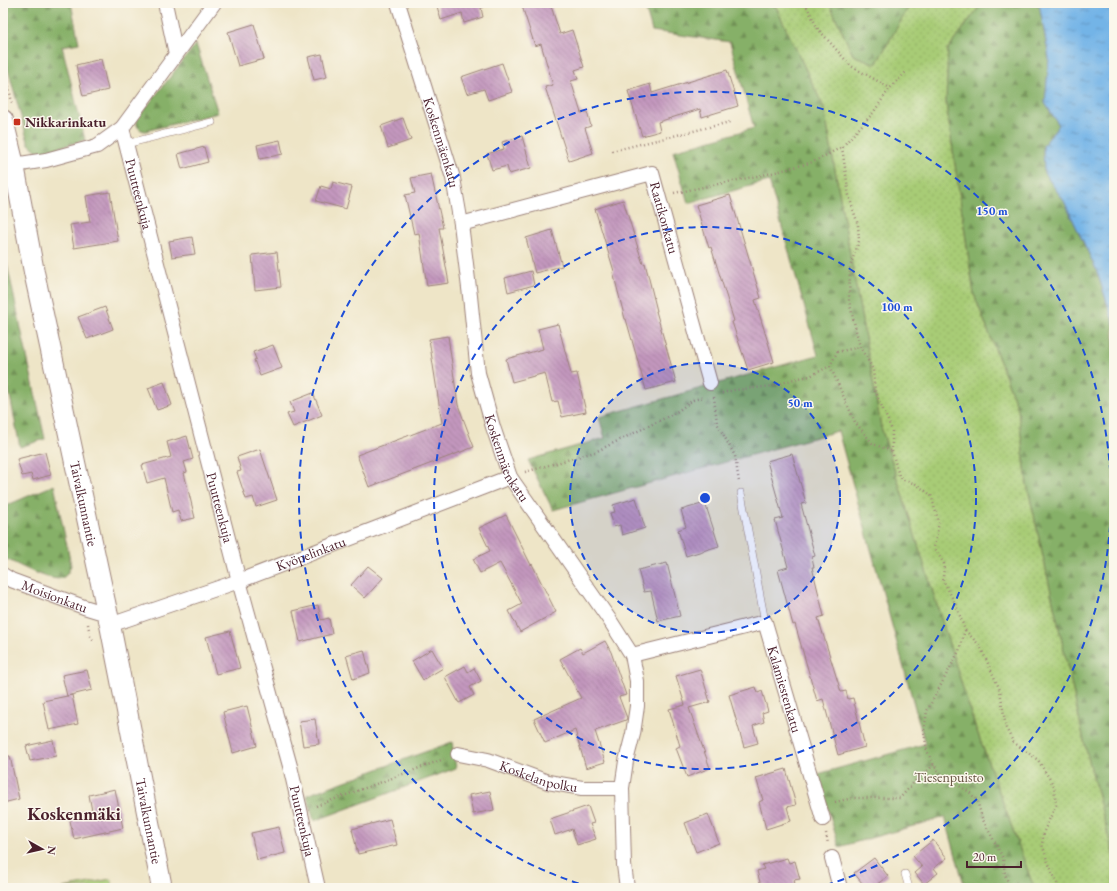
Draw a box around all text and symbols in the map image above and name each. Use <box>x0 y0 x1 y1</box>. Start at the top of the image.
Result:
street label: Koskenmäenkatu <box>419 95 464 189</box>
place label: Nikkarinkatu <box>25 113 106 131</box>
marker: Nikkarinkatu <box>12 117 22 127</box>
street label: Puutteenkuja <box>121 157 157 231</box>
street label: Raatikonkatu <box>646 180 683 256</box>
text: 150 m <box>976 203 1008 219</box>
text: 100 m <box>881 299 913 315</box>
text: 50 m <box>787 395 813 411</box>
street label: Koskenmäenkatu <box>481 412 534 506</box>
street label: Taivalkunnantie <box>66 459 102 548</box>
street label: Puutteenkuja <box>202 470 238 545</box>
centre of rings <box>698 491 712 505</box>
street label: Kyöpelinkatu <box>273 532 349 575</box>
street label: Moisionkatu <box>19 576 91 617</box>
street label: Kalamiestenkatu <box>763 644 806 735</box>
street label: Koskelanpolku <box>497 756 580 796</box>
park label: Tiesenpuisto <box>914 768 984 786</box>
street label: Taivalkunnantie <box>131 777 166 866</box>
street label: Puutteenkuja <box>286 784 320 858</box>
district label: Koskenmäki <box>27 802 121 825</box>
north arrow <box>22 829 62 869</box>
scale bar <box>967 843 1021 869</box>
text: N <box>44 845 59 856</box>
text: 20 m <box>973 849 997 865</box>

